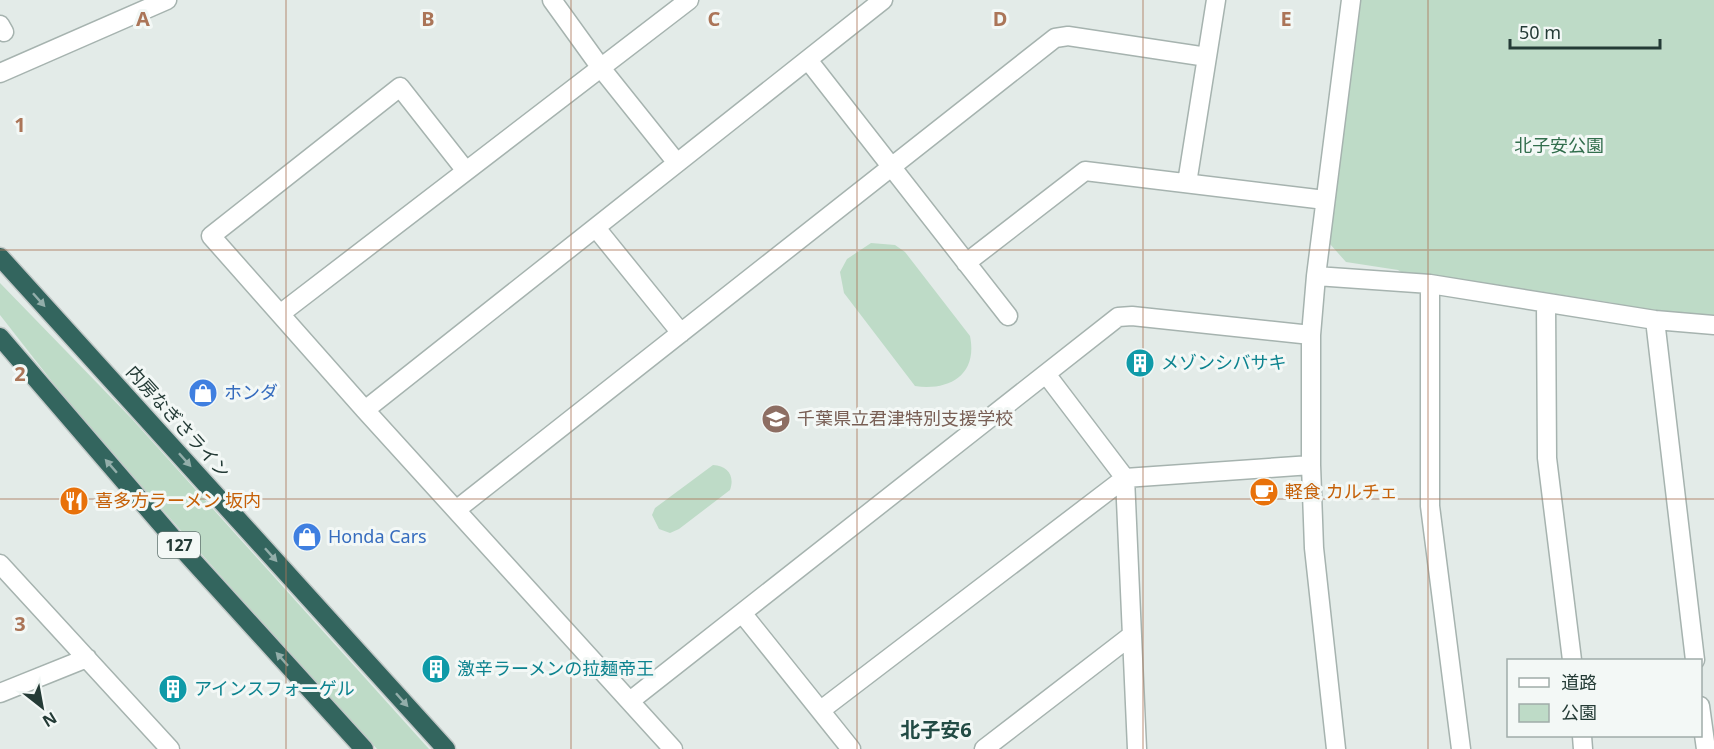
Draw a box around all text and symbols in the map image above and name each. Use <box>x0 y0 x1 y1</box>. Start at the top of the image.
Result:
text: A <box>136 5 150 32</box>
text: B <box>421 5 435 32</box>
text: C <box>708 5 721 32</box>
text: D <box>993 5 1007 32</box>
text: E <box>1280 5 1292 32</box>
scale bar <box>1510 12 1660 50</box>
text: 50 m <box>1519 20 1561 44</box>
text: 1 <box>14 111 26 138</box>
park label: 北子安公園 <box>1514 133 1604 157</box>
one-way arrow <box>32 293 46 308</box>
building icon: メゾンシバサキ <box>1124 347 1156 379</box>
place label: メゾンシバサキ <box>1161 350 1286 374</box>
text: 2 <box>14 360 26 387</box>
street label: 内房なぎさライン <box>122 360 236 483</box>
shop icon: ホンダ <box>187 377 219 409</box>
place label: ホンダ <box>224 380 278 404</box>
school or university icon: 千葉県立君津特別支援学校 <box>760 403 792 435</box>
place label: 千葉県立君津特別支援学校 <box>797 406 1013 430</box>
one-way arrow <box>178 452 191 467</box>
one-way arrow <box>105 459 118 474</box>
cafe icon: 軽食 カルチェ <box>1248 476 1280 508</box>
place label: 軽食 カルチェ <box>1285 479 1398 503</box>
restaurant icon: 喜多方ラーメン 坂内 <box>58 485 90 517</box>
place label: 喜多方ラーメン 坂内 <box>95 488 261 512</box>
shop icon: Honda Cars <box>291 521 323 553</box>
place label: Honda Cars <box>328 524 427 548</box>
road number: 127 <box>158 532 200 558</box>
one-way arrow <box>264 548 278 563</box>
text: 3 <box>14 610 26 637</box>
one-way arrow <box>276 652 289 667</box>
building icon: 激辛ラーメンの拉麺帝王 <box>420 653 452 685</box>
place label: 激辛ラーメンの拉麺帝王 <box>457 656 654 680</box>
legend <box>1507 659 1702 737</box>
text: 道路 <box>1561 670 1597 694</box>
building icon: アインスフォーゲル <box>157 673 189 705</box>
place label: アインスフォーゲル <box>194 676 355 700</box>
north arrow <box>12 677 72 737</box>
one-way arrow <box>395 692 408 707</box>
text: 公園 <box>1561 700 1597 724</box>
text: N <box>38 707 61 733</box>
district label: 北子安6 <box>900 716 972 743</box>

